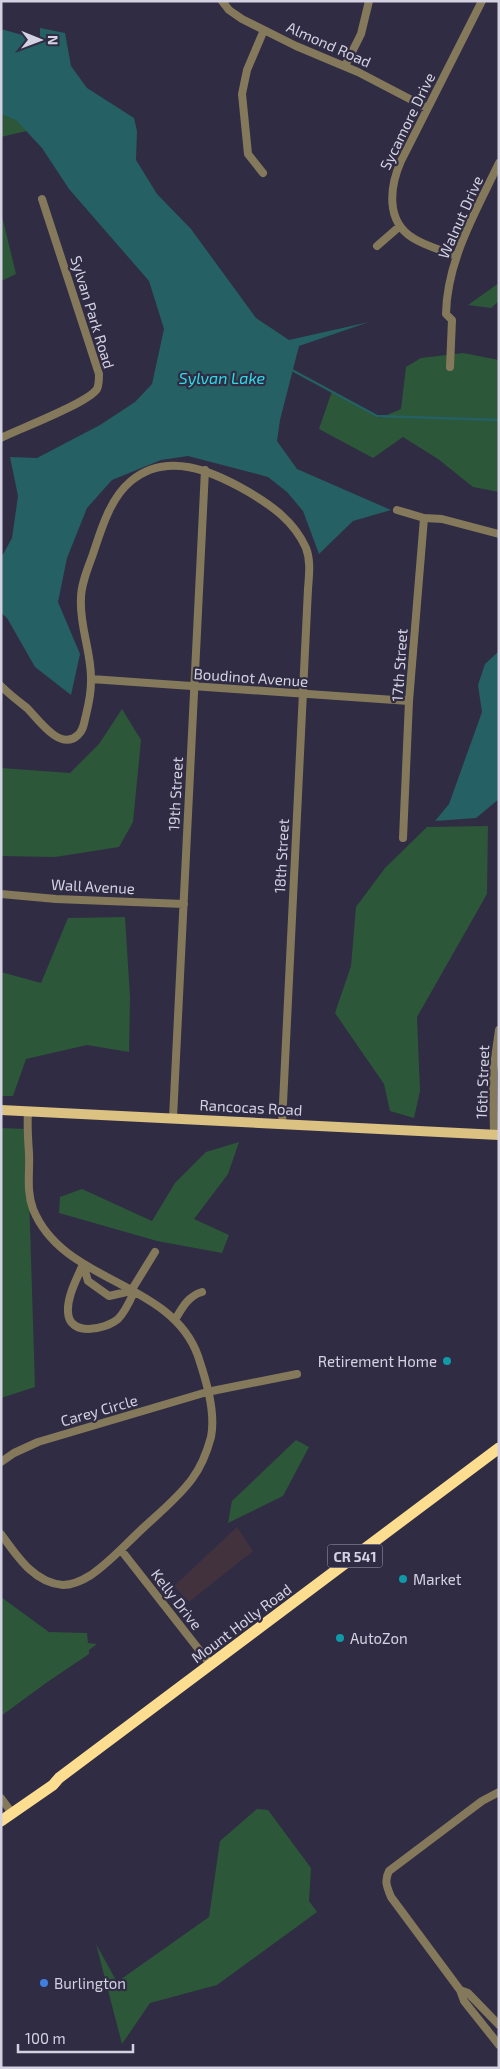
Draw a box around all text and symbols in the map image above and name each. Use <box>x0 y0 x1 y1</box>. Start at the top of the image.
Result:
north arrow <box>15 15 65 65</box>
street label: Almond Road <box>284 17 374 71</box>
text: N <box>45 35 62 45</box>
street label: Sycamore Drive <box>376 69 438 173</box>
street label: Walnut Drive <box>434 173 486 261</box>
street label: Sylvan Park Road <box>67 253 119 371</box>
water label: Sylvan Lake <box>179 368 266 388</box>
street label: 17th Street <box>387 628 411 702</box>
street label: Boudinot Avenue <box>193 664 309 690</box>
street label: 19th Street <box>164 756 186 831</box>
street label: 18th Street <box>270 818 292 894</box>
street label: Wall Avenue <box>51 875 135 897</box>
street label: 16th Street <box>472 1044 492 1119</box>
street label: Rancocas Road <box>199 1095 303 1119</box>
place label: Retirement Home <box>318 1352 437 1370</box>
marker: Retirement Home <box>441 1355 453 1367</box>
street label: Carey Circle <box>58 1390 140 1430</box>
road number: CR 541 <box>328 1544 382 1568</box>
street label: Kelly Drive <box>148 1565 206 1633</box>
place label: Market <box>413 1570 462 1588</box>
marker: Market <box>397 1573 409 1585</box>
street label: Mount Holly Road <box>187 1580 295 1666</box>
place label: AutoZon <box>350 1629 408 1647</box>
marker: AutoZon <box>334 1632 346 1644</box>
place label: Burlington <box>54 1974 126 1992</box>
marker: Burlington <box>38 1977 50 1989</box>
scale bar <box>18 2022 132 2054</box>
text: 100 m <box>25 2029 66 2047</box>

